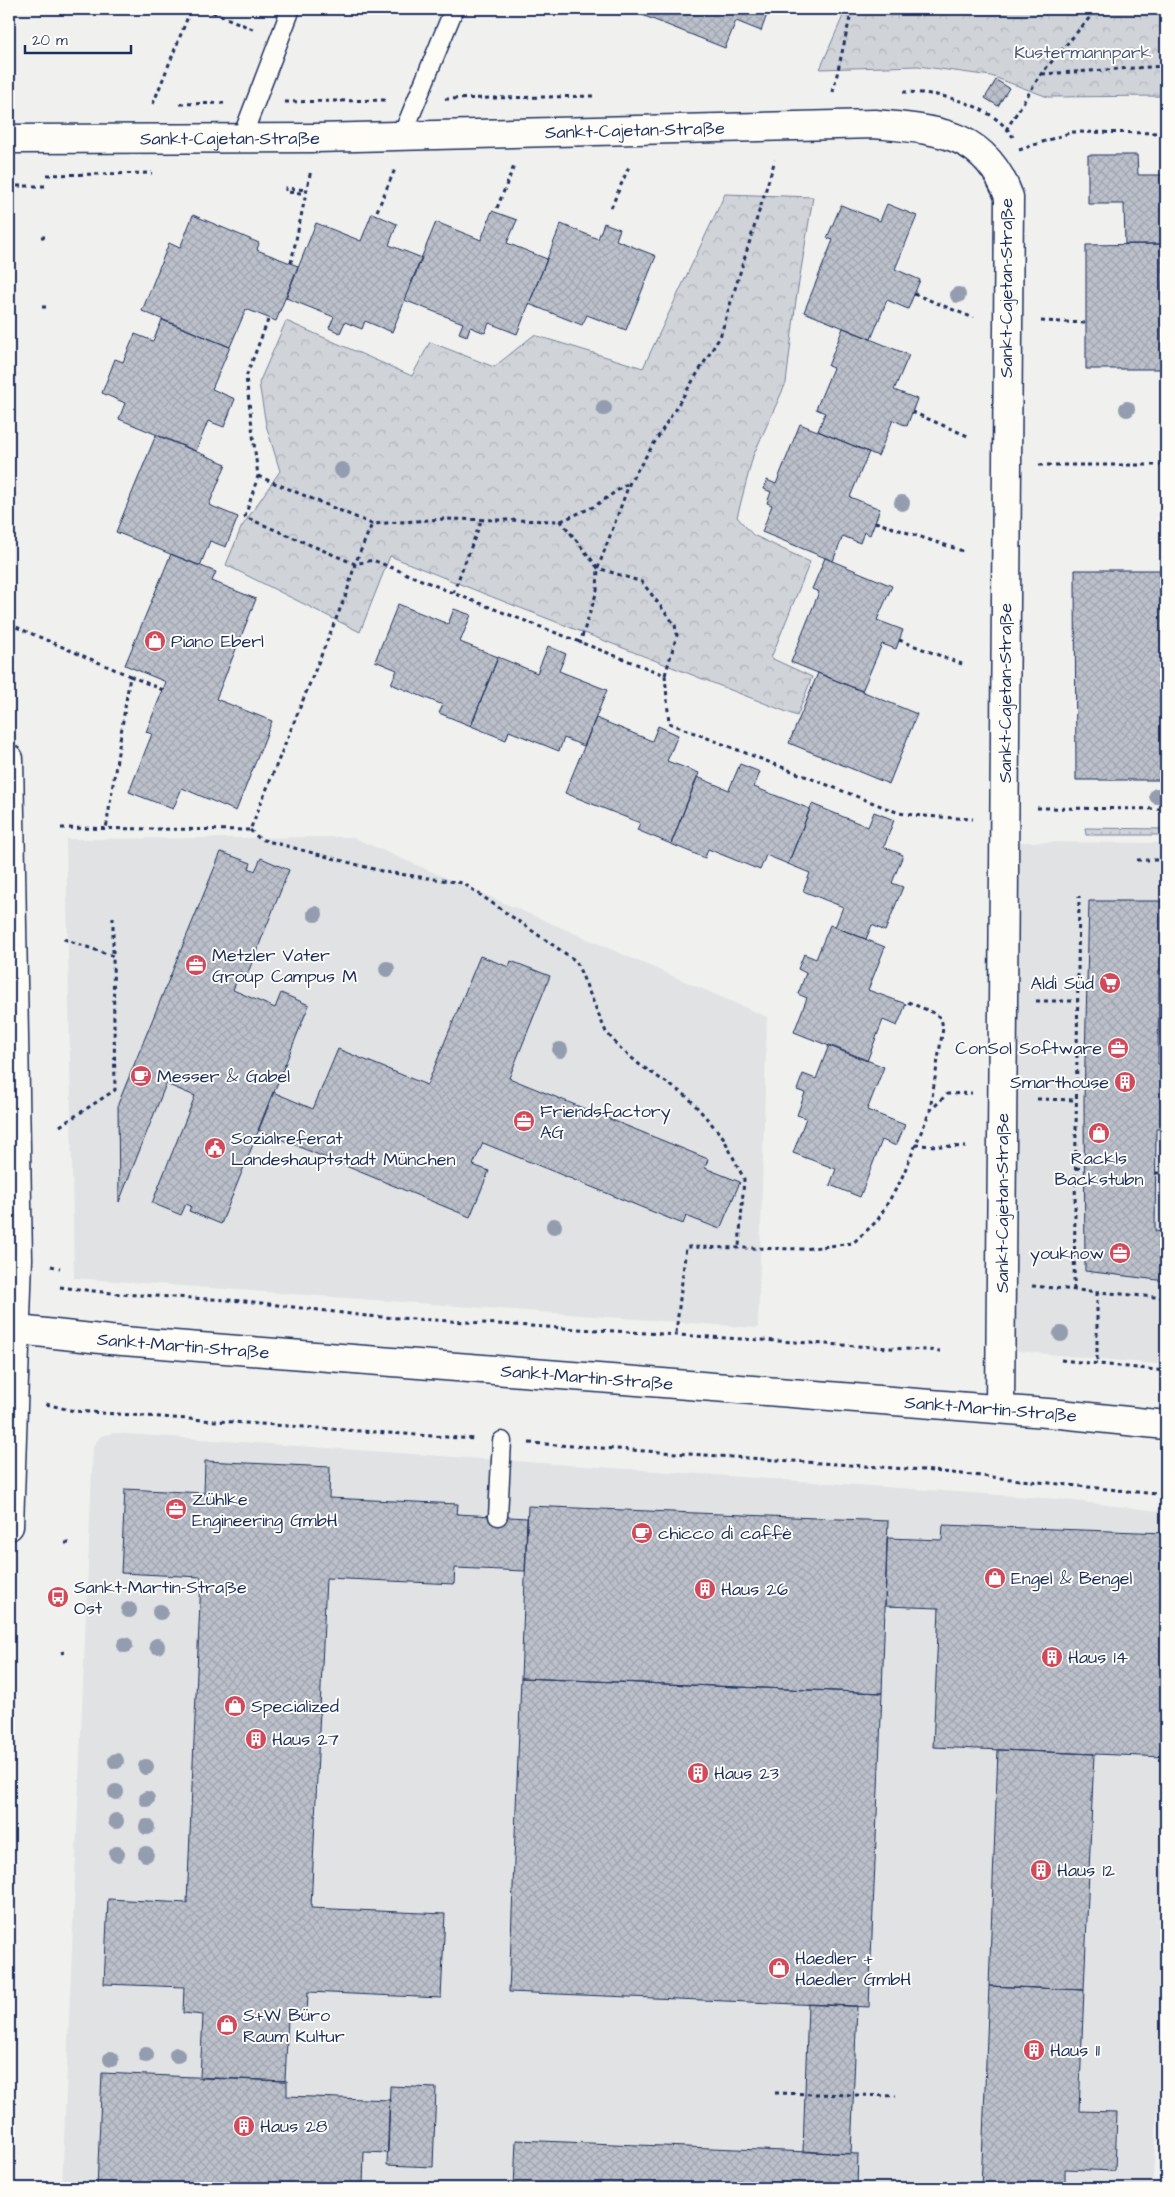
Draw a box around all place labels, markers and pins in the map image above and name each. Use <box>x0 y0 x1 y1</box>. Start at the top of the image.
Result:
shop icon: Piano Eberl <box>143 629 167 653</box>
place label: Piano Eberl <box>171 629 264 654</box>
place label: Metzler Vater Group Campus M <box>212 943 357 989</box>
office icon: Metzler Vater Group Campus M <box>184 953 208 977</box>
place label: Aldi Süd <box>1031 971 1094 996</box>
supermarket icon: Aldi Süd <box>1098 971 1122 995</box>
place label: ConSol Software <box>955 1036 1102 1061</box>
office icon: ConSol Software <box>1106 1036 1130 1060</box>
cafe icon: Messer & Gabel <box>129 1064 153 1088</box>
place label: Messer & Gabel <box>157 1064 290 1089</box>
place label: Smarthouse <box>1010 1070 1109 1095</box>
building icon: Smarthouse <box>1113 1070 1137 1094</box>
place label: Friendsfactory AG <box>540 1099 671 1145</box>
office icon: Friendsfactory AG <box>512 1109 536 1133</box>
shop icon: Rackls Backstubn <box>1087 1121 1111 1145</box>
place label: Sozialreferat Landeshauptstadt München <box>231 1126 455 1172</box>
public building icon: Sozialreferat Landeshauptstadt München <box>203 1136 227 1160</box>
place label: Rackls Backstubn <box>1055 1146 1143 1192</box>
place label: youknow <box>1030 1241 1104 1267</box>
office icon: youknow <box>1108 1241 1132 1265</box>
place label: Zühlke Engineering GmbH <box>192 1487 338 1534</box>
office icon: Zühlke Engineering GmbH <box>164 1497 188 1521</box>
cafe icon: chicco di caffè <box>630 1521 654 1545</box>
place label: chicco di caffè <box>658 1521 792 1546</box>
shop icon: Engel & Bengel <box>983 1566 1007 1590</box>
place label: Engel & Bengel <box>1011 1566 1133 1592</box>
place label: Sankt-Martin-Straße Ost <box>74 1575 247 1621</box>
building icon: Haus 26 <box>693 1577 717 1601</box>
place label: Haus 26 <box>721 1577 788 1602</box>
bus stop icon: Sankt-Martin-Straße Ost <box>46 1585 70 1609</box>
building icon: Haus 14 <box>1040 1645 1064 1669</box>
place label: Haus 14 <box>1068 1645 1128 1670</box>
shop icon: Specialized <box>223 1694 247 1718</box>
place label: Specialized <box>251 1694 339 1719</box>
building icon: Haus 27 <box>244 1727 268 1751</box>
place label: Haus 27 <box>272 1727 339 1752</box>
building icon: Haus 23 <box>686 1761 710 1785</box>
place label: Haus 23 <box>714 1761 779 1786</box>
building icon: Haus 12 <box>1029 1858 1053 1882</box>
place label: Haus 12 <box>1057 1858 1116 1883</box>
place label: Haedler + Haedler GmbH <box>795 1946 911 1992</box>
shop icon: Haedler + Haedler GmbH <box>767 1956 791 1980</box>
place label: S+W Büro Raum Kultur <box>243 2003 345 2049</box>
shop icon: S+W Büro Raum Kultur <box>215 2013 239 2037</box>
building icon: Haus 11 <box>1022 2038 1046 2062</box>
place label: Haus 11 <box>1050 2038 1100 2063</box>
building icon: Haus 28 <box>232 2114 256 2138</box>
place label: Haus 28 <box>260 2114 328 2139</box>

